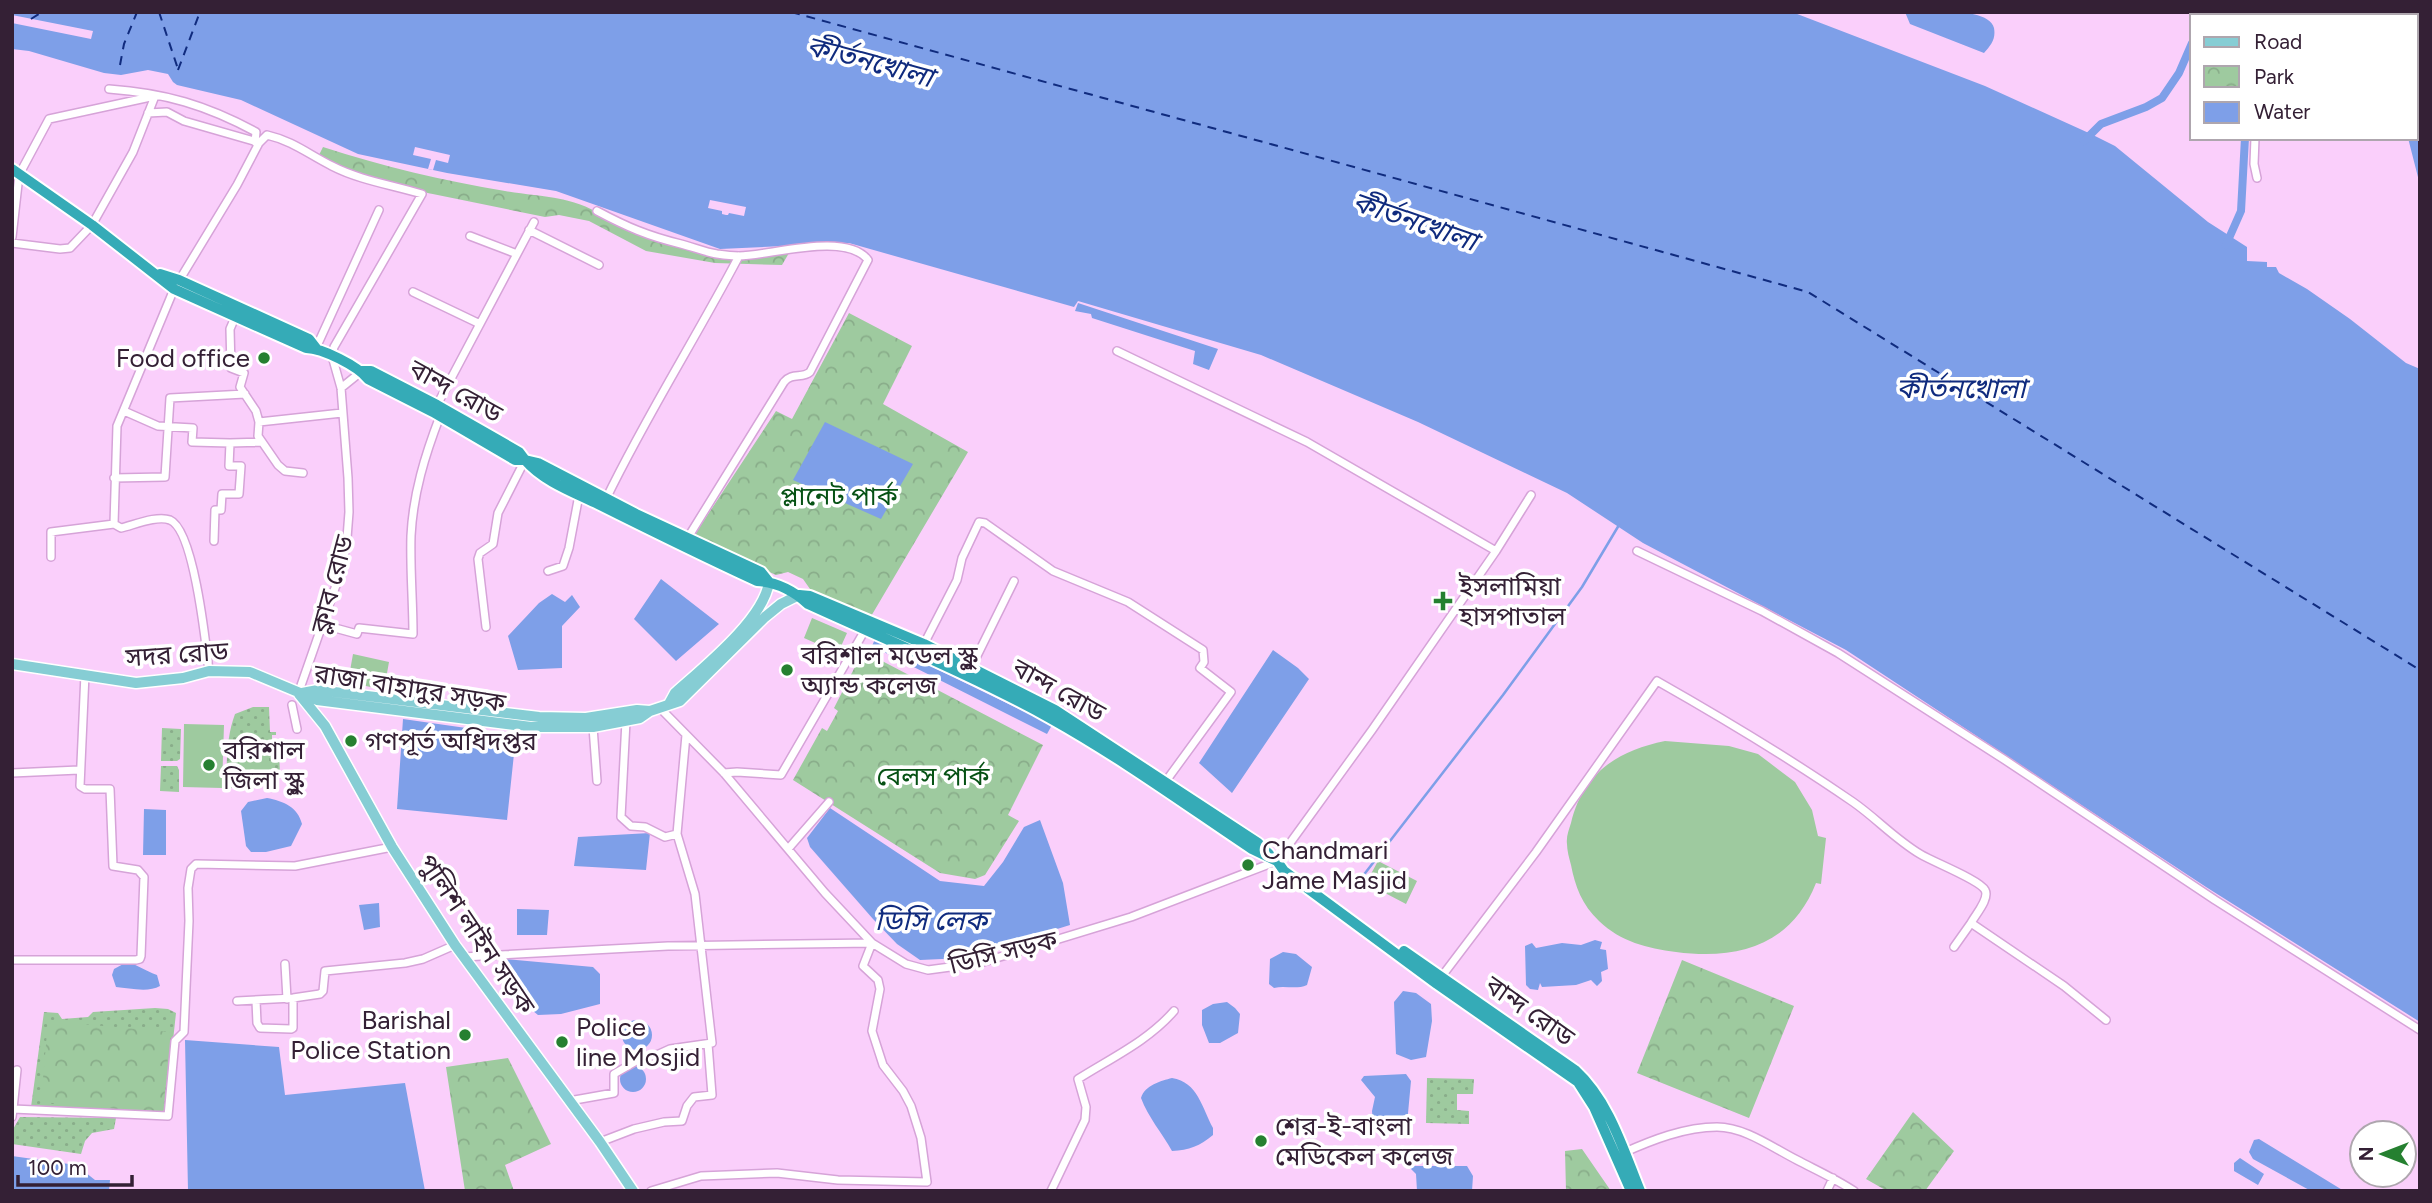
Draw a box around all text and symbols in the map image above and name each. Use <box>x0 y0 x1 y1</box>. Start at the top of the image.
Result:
legend <box>2190 14 2418 140</box>
water label: কীর্তনখোলা <box>803 28 942 96</box>
text: Road <box>2254 29 2302 54</box>
text: Park <box>2254 64 2295 89</box>
text: Water <box>2254 99 2310 124</box>
water label: কীর্তনখোলা <box>1348 184 1487 260</box>
place label: Food office <box>116 342 250 374</box>
marker: Food office <box>256 350 272 366</box>
street label: বান্দ রোড <box>403 352 508 430</box>
water label: কীর্তনখোলা <box>1896 371 2031 405</box>
park label: প্লানেট পার্ক <box>780 480 899 512</box>
street label: ক্লাব রোড <box>303 531 361 637</box>
place label: ইসলামিয়া হাসপাতাল <box>1458 570 1567 632</box>
marker: ইসলামিয়া হাসপাতাল <box>1433 591 1453 611</box>
street label: সদর রোড <box>124 634 230 674</box>
place label: বরিশাল মডেল স্কুল অ্যান্ড কলেজ <box>800 639 978 701</box>
street label: বান্দ রোড <box>1006 651 1111 729</box>
street label: রাজা বাহাদুর সড়ক <box>311 657 509 719</box>
marker: বরিশাল মডেল স্কুল অ্যান্ড কলেজ <box>779 662 795 678</box>
place label: গণপূর্ত অধিদপ্তর <box>365 725 537 757</box>
marker: গণপূর্ত অধিদপ্তর <box>343 733 359 749</box>
place label: বরিশাল জিলা স্কুল <box>222 734 306 796</box>
marker: বরিশাল জিলা স্কুল <box>201 757 217 773</box>
park label: বেলস পার্ক <box>876 760 991 792</box>
place label: Chandmari Jame Masjid <box>1262 834 1407 896</box>
street label: পুলিশ লাইন সড়ক <box>412 848 543 1021</box>
marker: Chandmari Jame Masjid <box>1240 857 1256 873</box>
water label: ডিসি লেক <box>875 903 993 937</box>
street label: ডিসি সড়ক <box>944 923 1062 981</box>
street label: বান্দ রোড <box>1479 968 1581 1053</box>
place label: Barishal Police Station <box>290 1004 451 1066</box>
place label: Police line Mosjid <box>576 1011 700 1073</box>
marker: Barishal Police Station <box>457 1027 473 1043</box>
marker: Police line Mosjid <box>554 1034 570 1050</box>
place label: শের-ই-বাংলা মেডিকেল কলেজ <box>1275 1110 1454 1172</box>
north arrow <box>2348 1119 2418 1189</box>
marker: শের-ই-বাংলা মেডিকেল কলেজ <box>1253 1133 1269 1149</box>
scale bar <box>18 1144 131 1188</box>
text: N <box>2355 1147 2378 1161</box>
text: 100 m <box>28 1155 87 1180</box>

